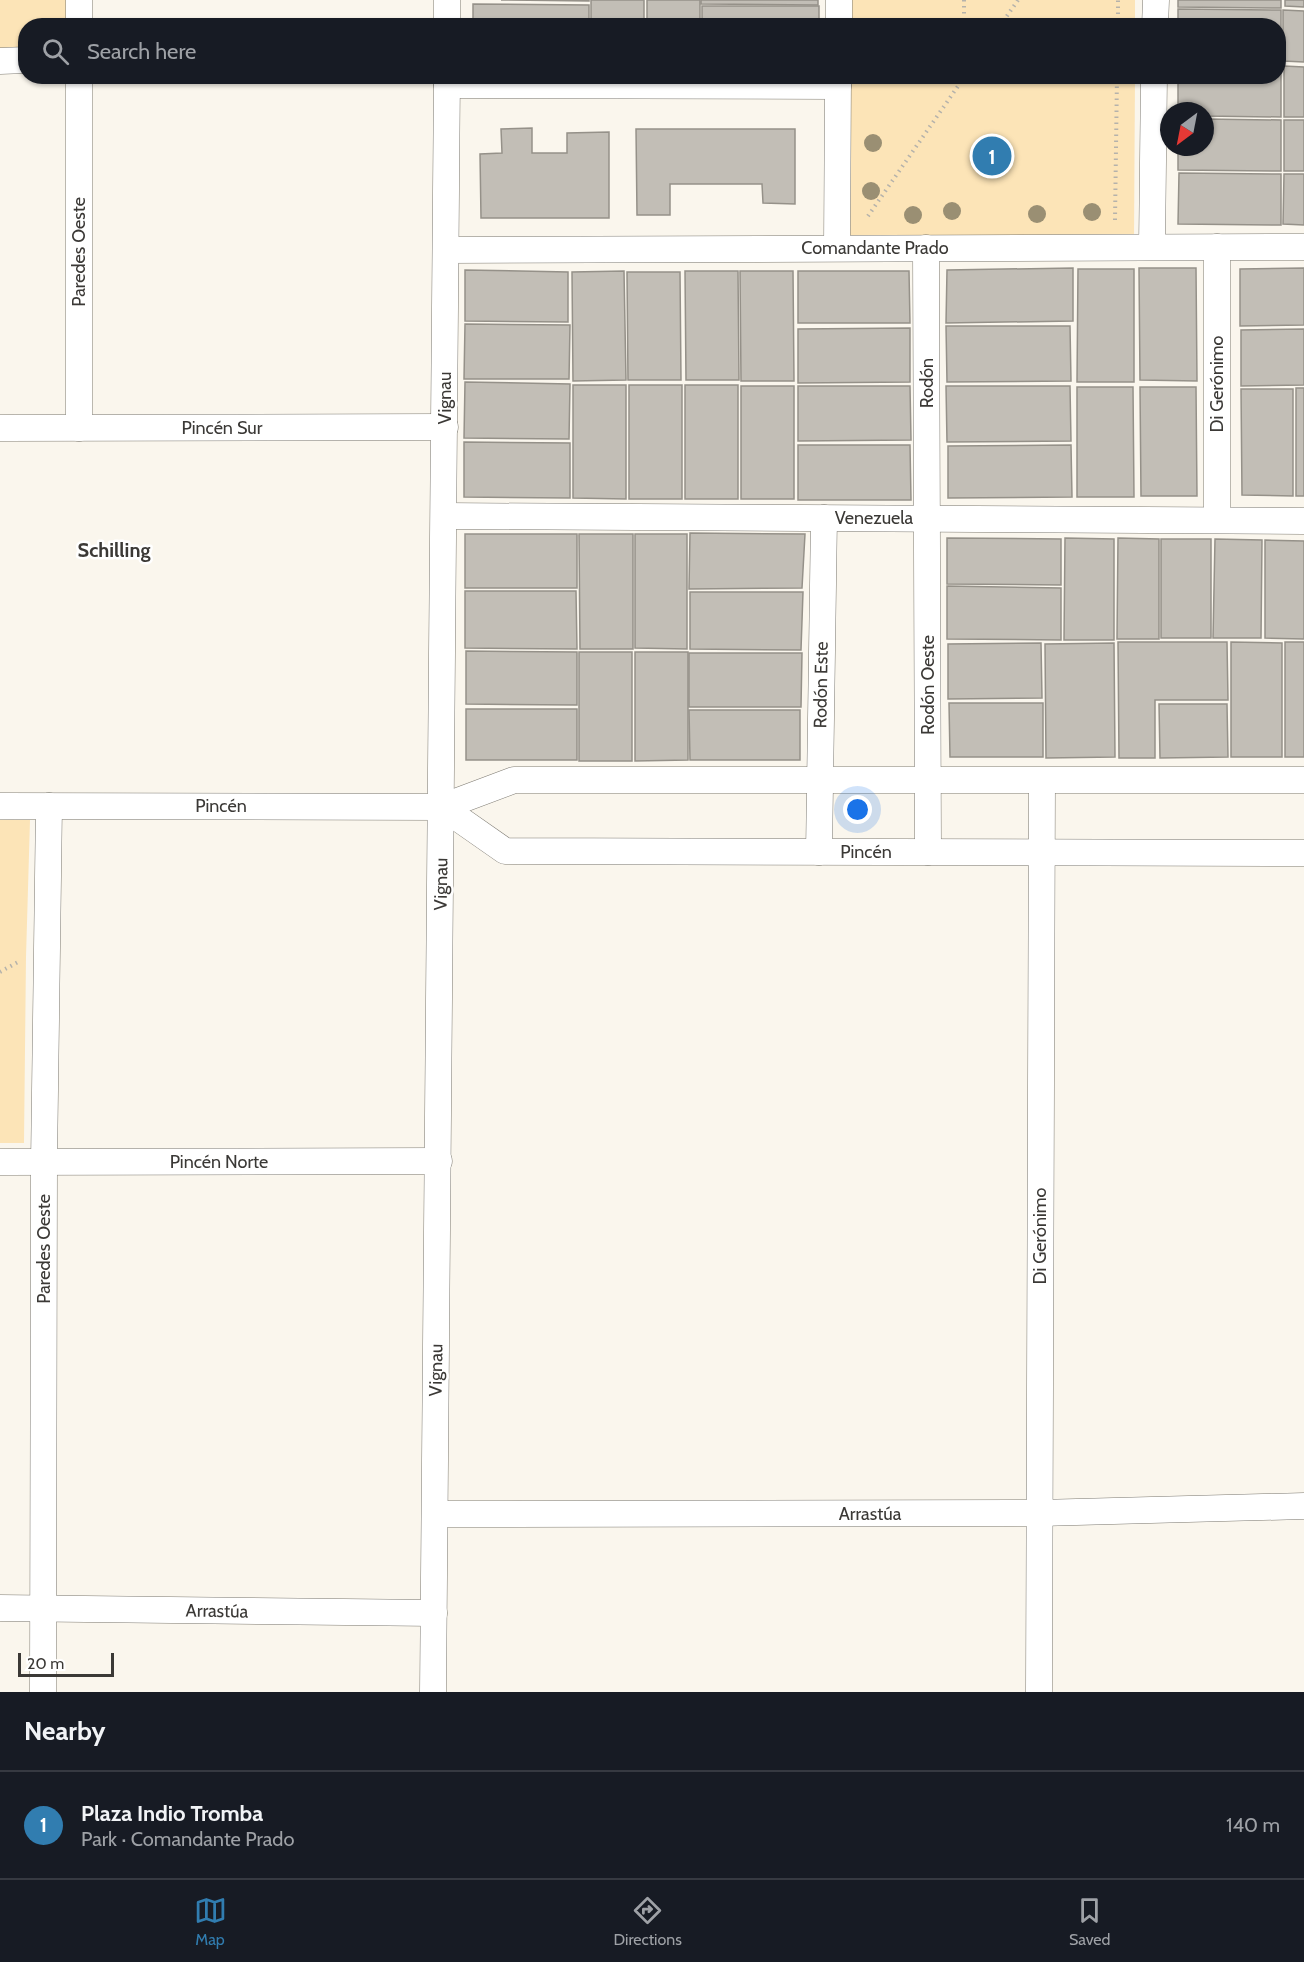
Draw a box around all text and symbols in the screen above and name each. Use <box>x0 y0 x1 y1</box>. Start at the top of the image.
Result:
search box <box>18 18 1286 84</box>
icon: search <box>39 35 72 68</box>
text: Search here <box>87 38 196 65</box>
north arrow <box>1160 102 1214 156</box>
pin: 1 <box>972 134 1012 178</box>
street label: Paredes Oeste <box>68 197 90 307</box>
street label: Comandante Prado <box>801 237 949 259</box>
street label: Di Gerónimo <box>1206 335 1228 432</box>
street label: Rodón <box>916 358 938 408</box>
street label: Vignau <box>434 372 456 424</box>
street label: Pincén Sur <box>182 417 263 439</box>
street label: Venezuela <box>835 507 914 529</box>
district label: Schilling <box>78 538 150 562</box>
street label: Rodón Oeste <box>917 635 939 735</box>
street label: Rodón Este <box>809 641 833 729</box>
street label: Pincén <box>195 795 247 817</box>
your location <box>843 795 872 824</box>
street label: Pincén <box>840 841 892 863</box>
street label: Vignau <box>430 857 452 911</box>
street label: Pincén Norte <box>170 1151 268 1173</box>
street label: Di Gerónimo <box>1029 1187 1051 1284</box>
street label: Paredes Oeste <box>33 1194 55 1304</box>
street label: Vignau <box>425 1343 447 1397</box>
street label: Arrastúa <box>839 1503 902 1525</box>
street label: Arrastúa <box>186 1599 249 1623</box>
scale bar <box>18 1650 114 1678</box>
text: 20 m <box>27 1654 64 1673</box>
text: Nearby <box>24 1715 105 1747</box>
text: Plaza Indio Tromba <box>81 1800 263 1827</box>
text: 1 <box>40 1813 47 1837</box>
text: 140 m <box>1226 1813 1280 1837</box>
text: Park · Comandante Prado <box>81 1827 294 1851</box>
tab: Map <box>194 1894 227 1949</box>
tab: Directions <box>614 1894 682 1949</box>
tab: Saved <box>1069 1894 1110 1949</box>

